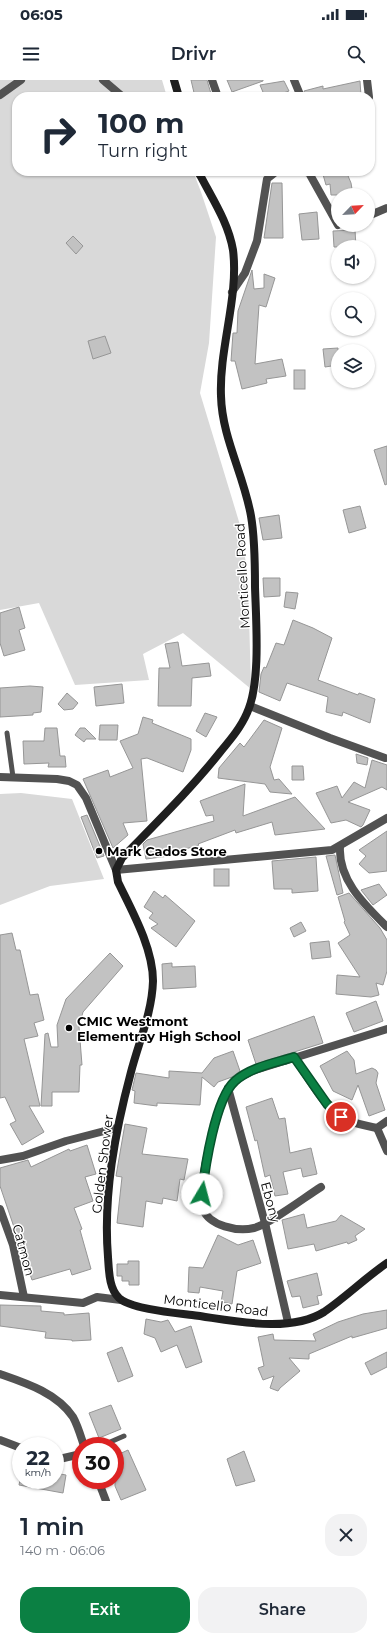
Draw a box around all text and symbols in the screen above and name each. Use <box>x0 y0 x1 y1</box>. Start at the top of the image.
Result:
text: 06:05 <box>20 5 63 24</box>
icon: menu <box>20 43 42 65</box>
text: Drivr <box>171 43 216 65</box>
icon: search <box>345 43 367 65</box>
text: 100 m <box>98 106 184 140</box>
icon: right <box>32 108 84 160</box>
text: Turn right <box>98 140 188 162</box>
north arrow <box>331 188 375 232</box>
map controls <box>331 188 375 388</box>
button: sound <box>331 240 375 284</box>
button: search <box>331 292 375 336</box>
button: layers <box>331 344 375 388</box>
street label: Monticello Road <box>231 523 253 629</box>
place label: Mark Cados Store <box>107 843 227 859</box>
marker: Mark Cados Store <box>94 846 104 856</box>
place label: CMIC Westmont Elementray High School <box>77 1013 241 1044</box>
marker: CMIC Westmont Elementray High School <box>64 1023 74 1033</box>
pin <box>324 1100 358 1134</box>
icon: arrive <box>330 1106 352 1128</box>
street label: Golden Shower <box>88 1114 116 1214</box>
position arrow <box>181 1173 223 1215</box>
street label: Ebony <box>258 1180 284 1225</box>
street label: Catmon <box>9 1222 39 1278</box>
street label: Monticello Road <box>163 1291 269 1319</box>
speed limit sign: 30 <box>72 1437 124 1489</box>
text: 22 <box>26 1446 50 1470</box>
text: km/h <box>25 1466 51 1479</box>
text: 1 min <box>20 1512 84 1541</box>
button: close <box>325 1514 367 1556</box>
text: 140 m · 06:06 <box>20 1542 105 1558</box>
button: Exit <box>20 1587 190 1633</box>
button: Share <box>198 1587 367 1633</box>

